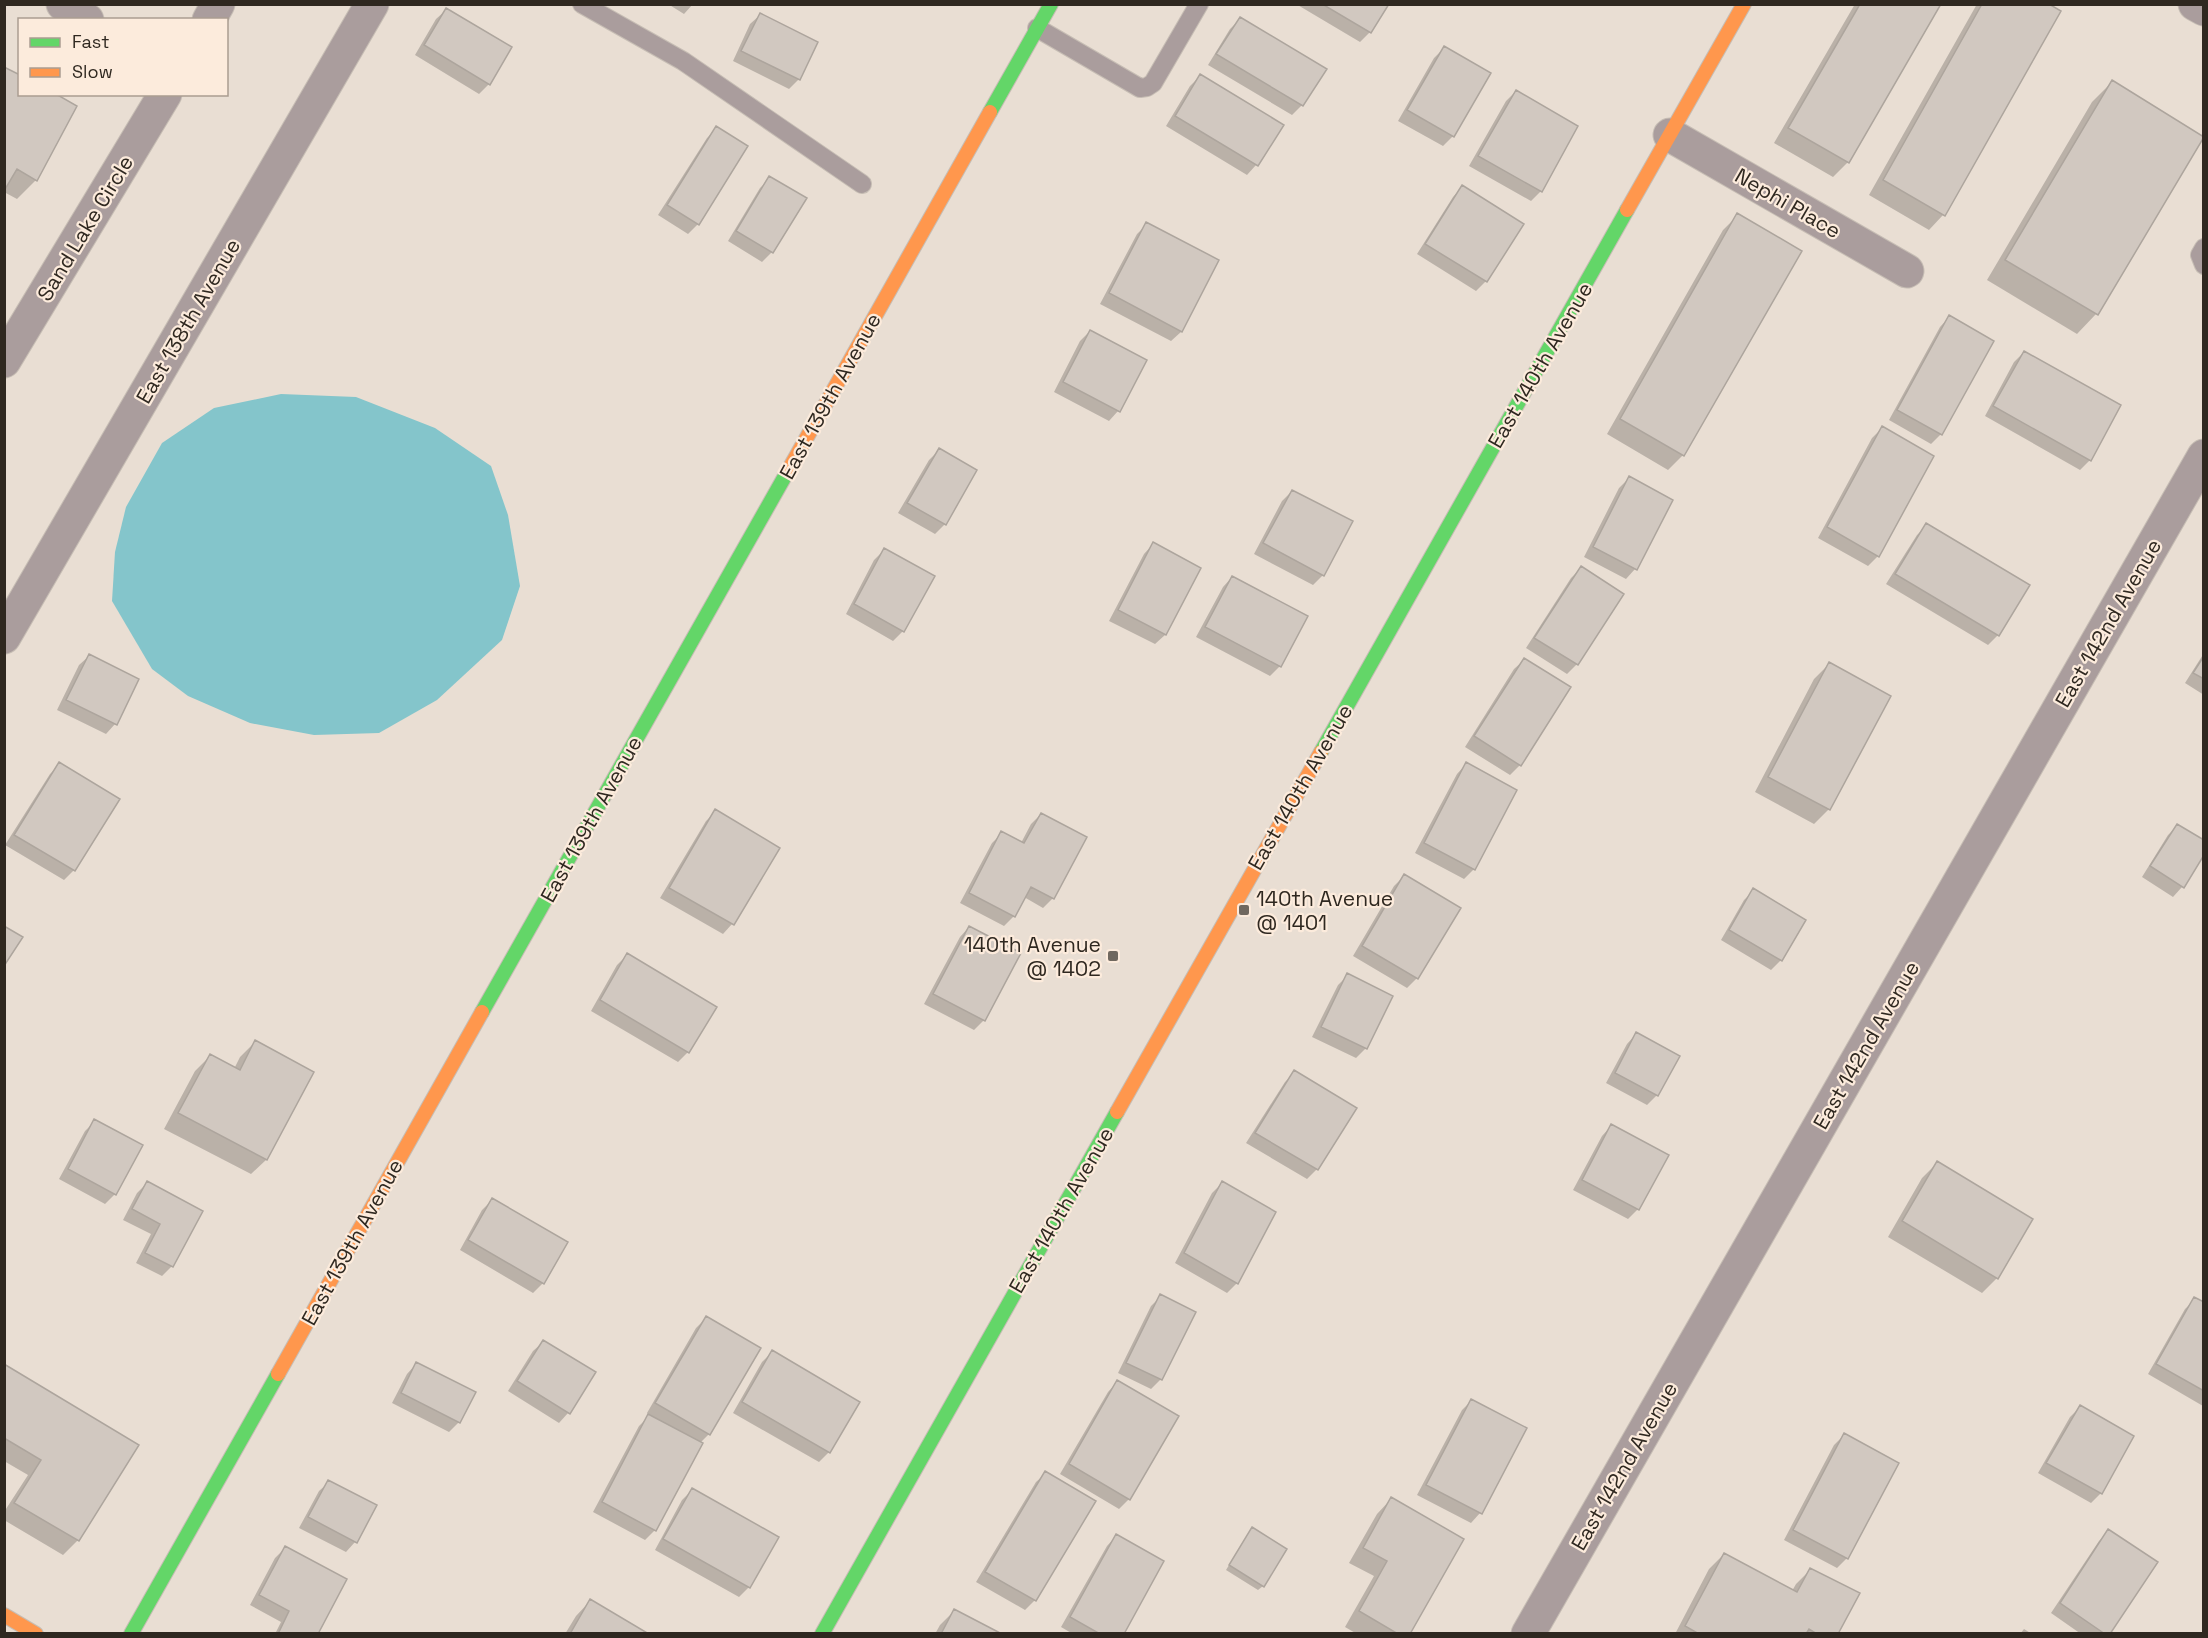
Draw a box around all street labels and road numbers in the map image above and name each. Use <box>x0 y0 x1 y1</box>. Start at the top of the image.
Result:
street label: Sand Lake Circle <box>31 150 139 306</box>
street label: Nephi Place <box>1730 162 1846 244</box>
street label: East 138th Avenue <box>130 234 246 408</box>
street label: East 140th Avenue <box>1482 277 1598 453</box>
street label: East 139th Avenue <box>773 308 887 484</box>
street label: East 142nd Avenue <box>2049 534 2167 712</box>
street label: East 140th Avenue <box>1242 699 1358 875</box>
street label: East 139th Avenue <box>534 731 648 907</box>
street label: East 142nd Avenue <box>1807 956 1925 1134</box>
street label: East 140th Avenue <box>1003 1122 1119 1298</box>
street label: East 139th Avenue <box>295 1154 409 1330</box>
street label: East 142nd Avenue <box>1565 1377 1683 1555</box>

